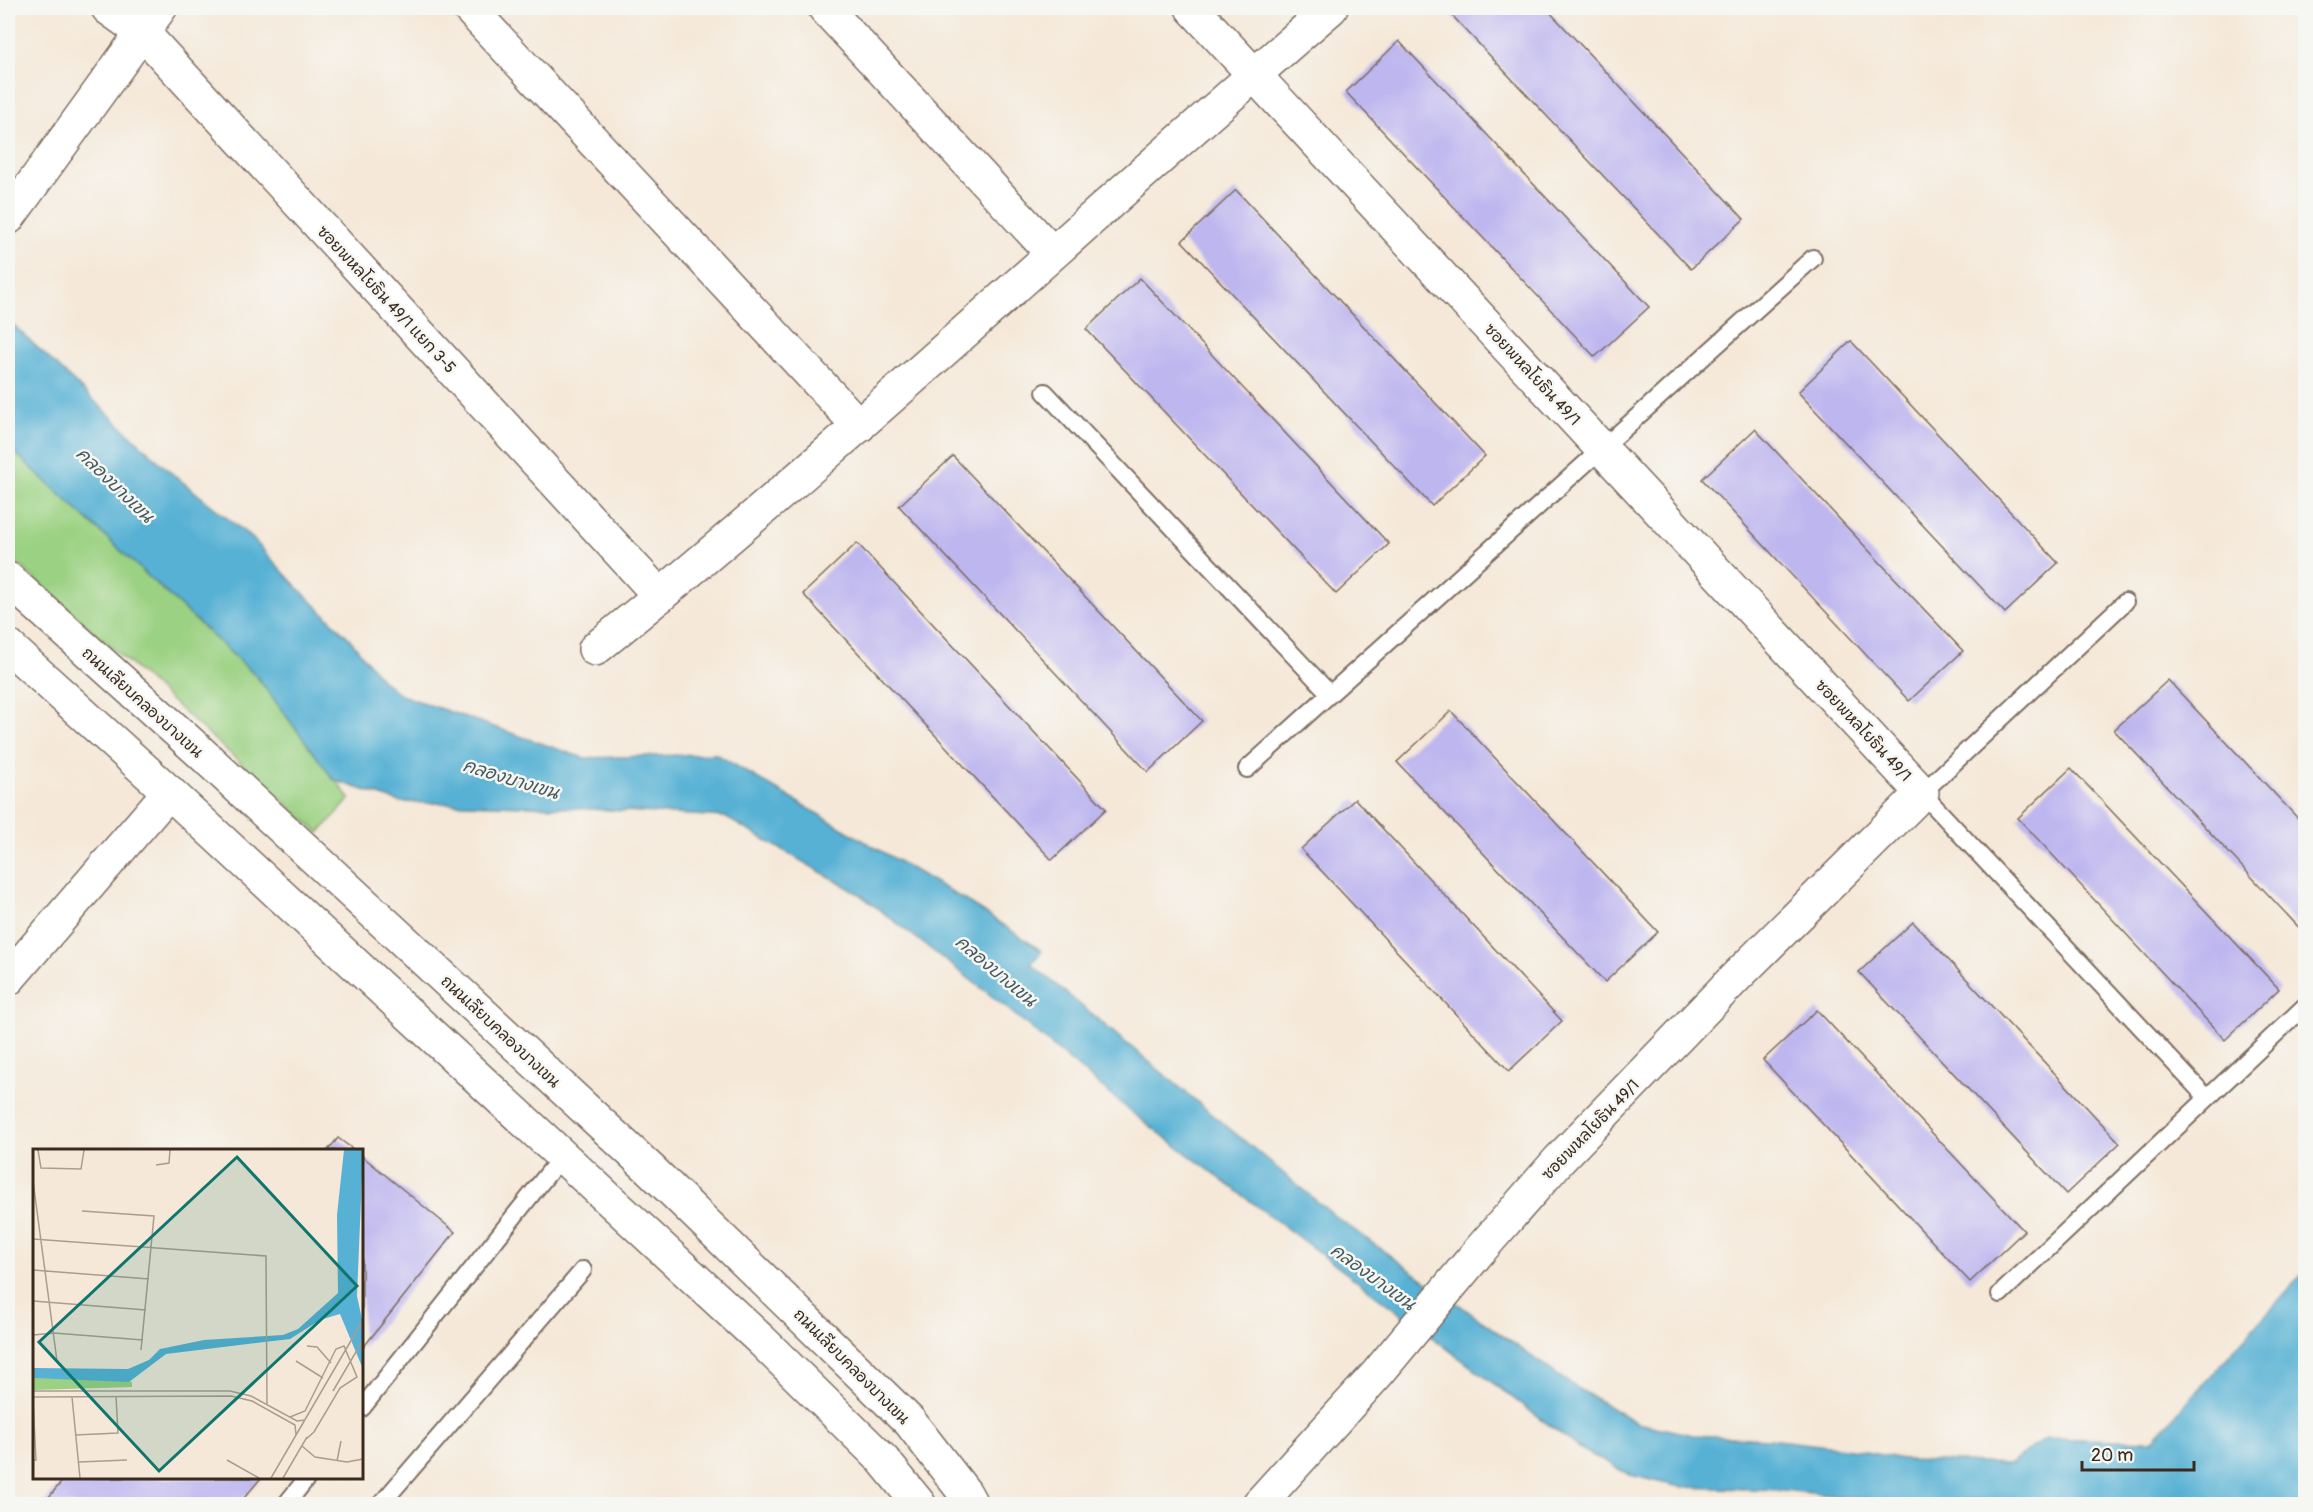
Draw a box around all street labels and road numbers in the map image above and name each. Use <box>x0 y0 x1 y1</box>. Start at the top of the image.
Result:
street label: ซอยพหลโยธิน 49/1 แยก 3-5 <box>313 220 461 378</box>
street label: ซอยพหลโยธิน 49/1 <box>1480 318 1586 430</box>
street label: ถนนเลียบคลองบางเขน <box>78 642 208 763</box>
street label: ซอยพหลโยธิน 49/1 <box>1811 674 1917 786</box>
street label: ถนนเลียบคลองบางเขน <box>437 971 565 1092</box>
street label: ซอยพหลโยธิน 49/1 <box>1536 1074 1644 1184</box>
street label: ถนนเลียบคลองบางเขน <box>789 1304 914 1429</box>

